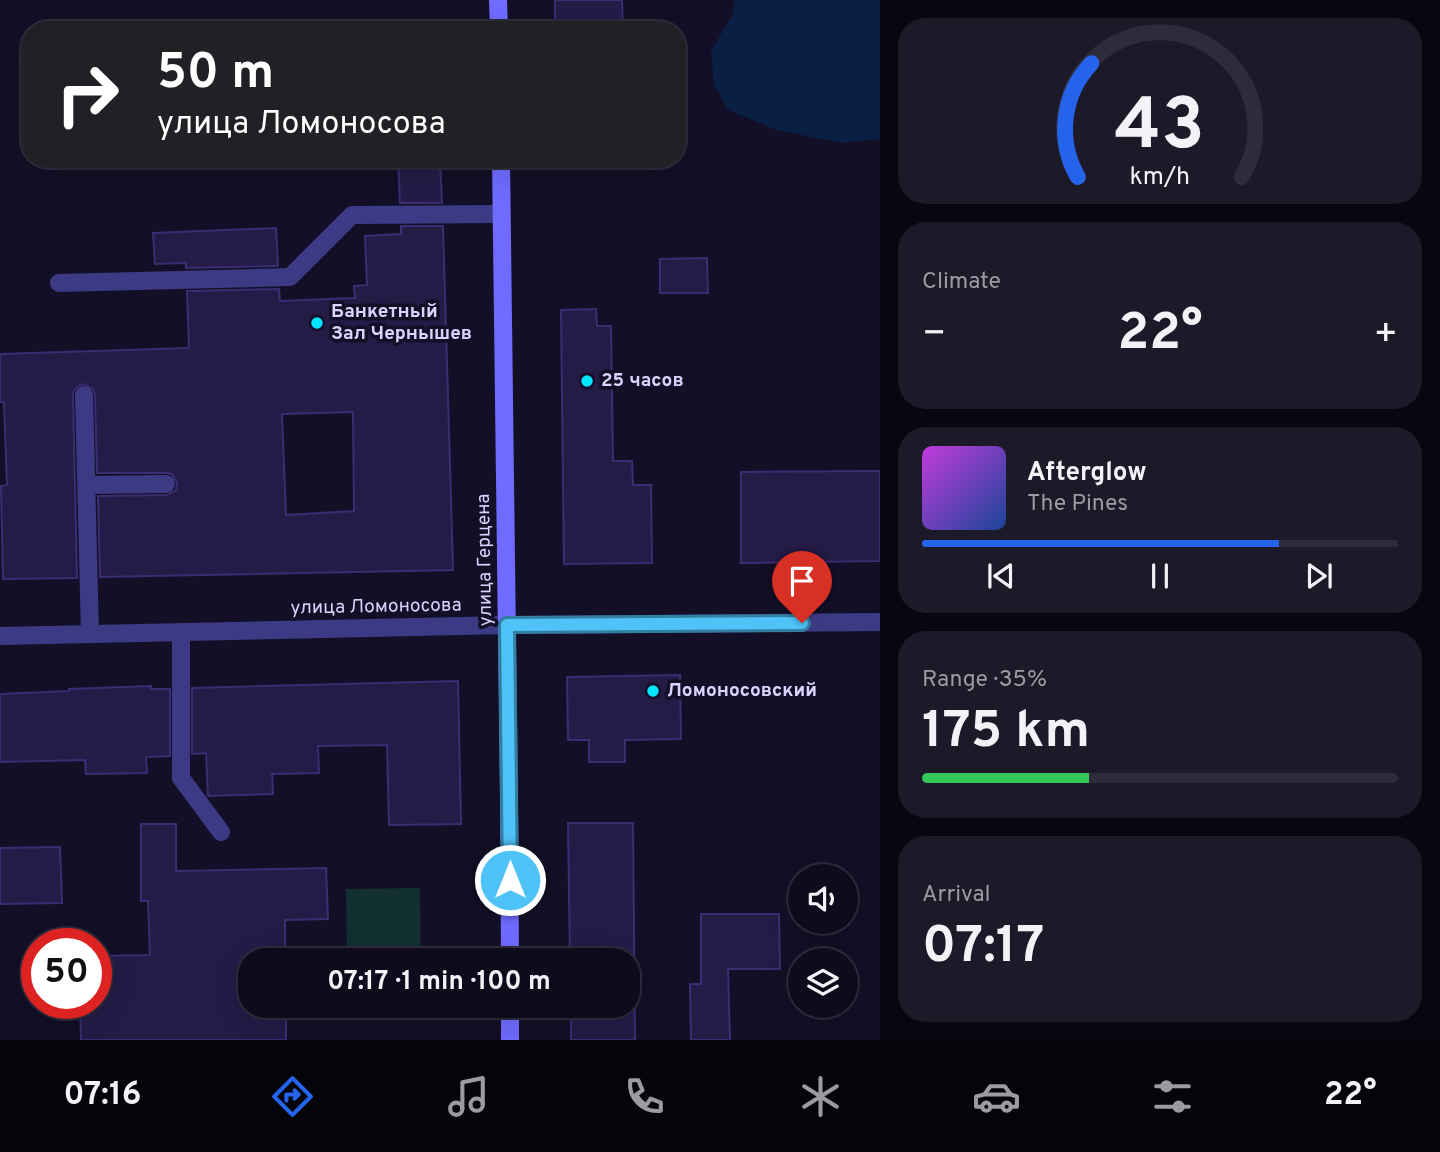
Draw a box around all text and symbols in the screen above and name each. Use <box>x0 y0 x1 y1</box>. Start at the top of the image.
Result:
text: 50 m <box>157 44 274 106</box>
icon: right <box>42 49 133 140</box>
text: 43 <box>1115 84 1205 176</box>
text: улица Ломоносова <box>157 105 446 145</box>
text: km/h <box>1130 162 1190 194</box>
text: Climate <box>922 268 1001 297</box>
place label: Банкетный Зал Чернышев <box>331 300 472 346</box>
text: 22° <box>1117 302 1203 368</box>
text: − <box>922 311 947 360</box>
text: + <box>1373 311 1398 360</box>
marker: Банкетный Зал Чернышев <box>309 315 325 331</box>
place label: 25 часов <box>601 369 684 393</box>
marker: 25 часов <box>579 373 595 389</box>
text: Afterglow <box>1027 457 1147 490</box>
text: The Pines <box>1027 490 1128 519</box>
street label: улица Герцена <box>472 493 498 627</box>
pin <box>772 551 832 623</box>
icon: previous <box>982 557 1020 595</box>
icon: pause <box>1141 557 1179 595</box>
icon: next <box>1300 557 1338 595</box>
icon: arrive <box>783 562 821 600</box>
street label: улица Ломоносова <box>290 594 462 620</box>
text: Range · 35% <box>922 666 1047 695</box>
place label: Ломоносовский <box>667 679 817 703</box>
marker: Ломоносовский <box>645 683 661 699</box>
text: 175 km <box>922 700 1090 766</box>
position arrow <box>473 843 547 917</box>
map controls <box>788 864 858 1018</box>
button: sound <box>788 864 858 934</box>
text: Arrival <box>922 881 991 910</box>
text: 07:17 <box>922 915 1044 981</box>
speed limit sign: 50 <box>21 928 112 1019</box>
button: layers <box>788 948 858 1018</box>
text: 07:17 · 1 min · 100 m <box>327 966 551 999</box>
icon: directions <box>268 1072 317 1121</box>
icon: music <box>444 1072 493 1121</box>
icon: phone <box>620 1072 669 1121</box>
icon: climate <box>796 1072 845 1121</box>
icon: car <box>972 1072 1021 1121</box>
icon: filters <box>1148 1072 1197 1121</box>
text: 07:16 <box>63 1076 141 1116</box>
text: 22° <box>1324 1076 1376 1116</box>

